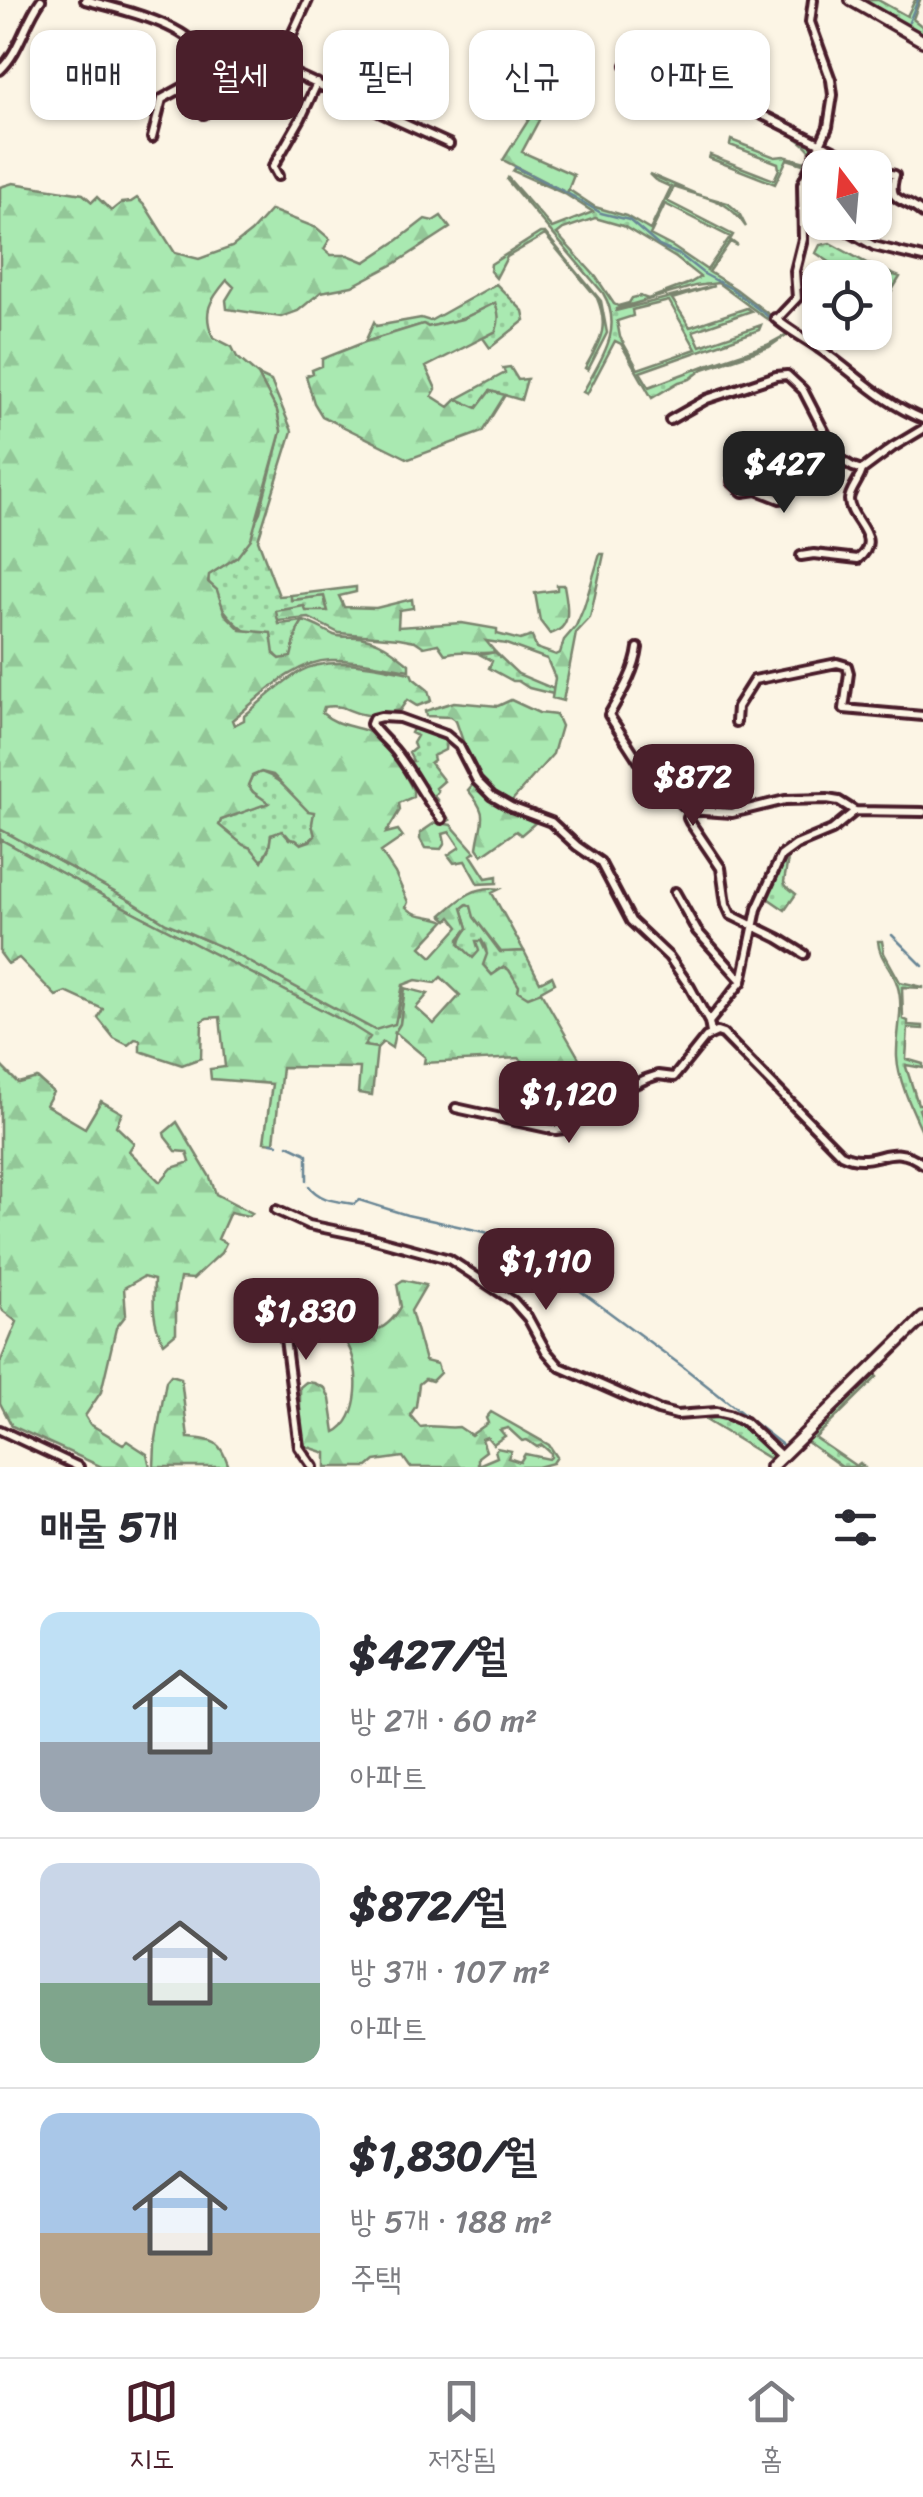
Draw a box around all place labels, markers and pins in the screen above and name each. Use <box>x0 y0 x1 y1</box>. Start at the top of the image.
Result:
pin: $427 <box>725 431 843 516</box>
pin: $872 <box>634 744 752 829</box>
pin: $1,120 <box>488 1061 650 1146</box>
pin: $1,110 <box>465 1228 627 1313</box>
pin: $1,830 <box>225 1278 387 1363</box>

